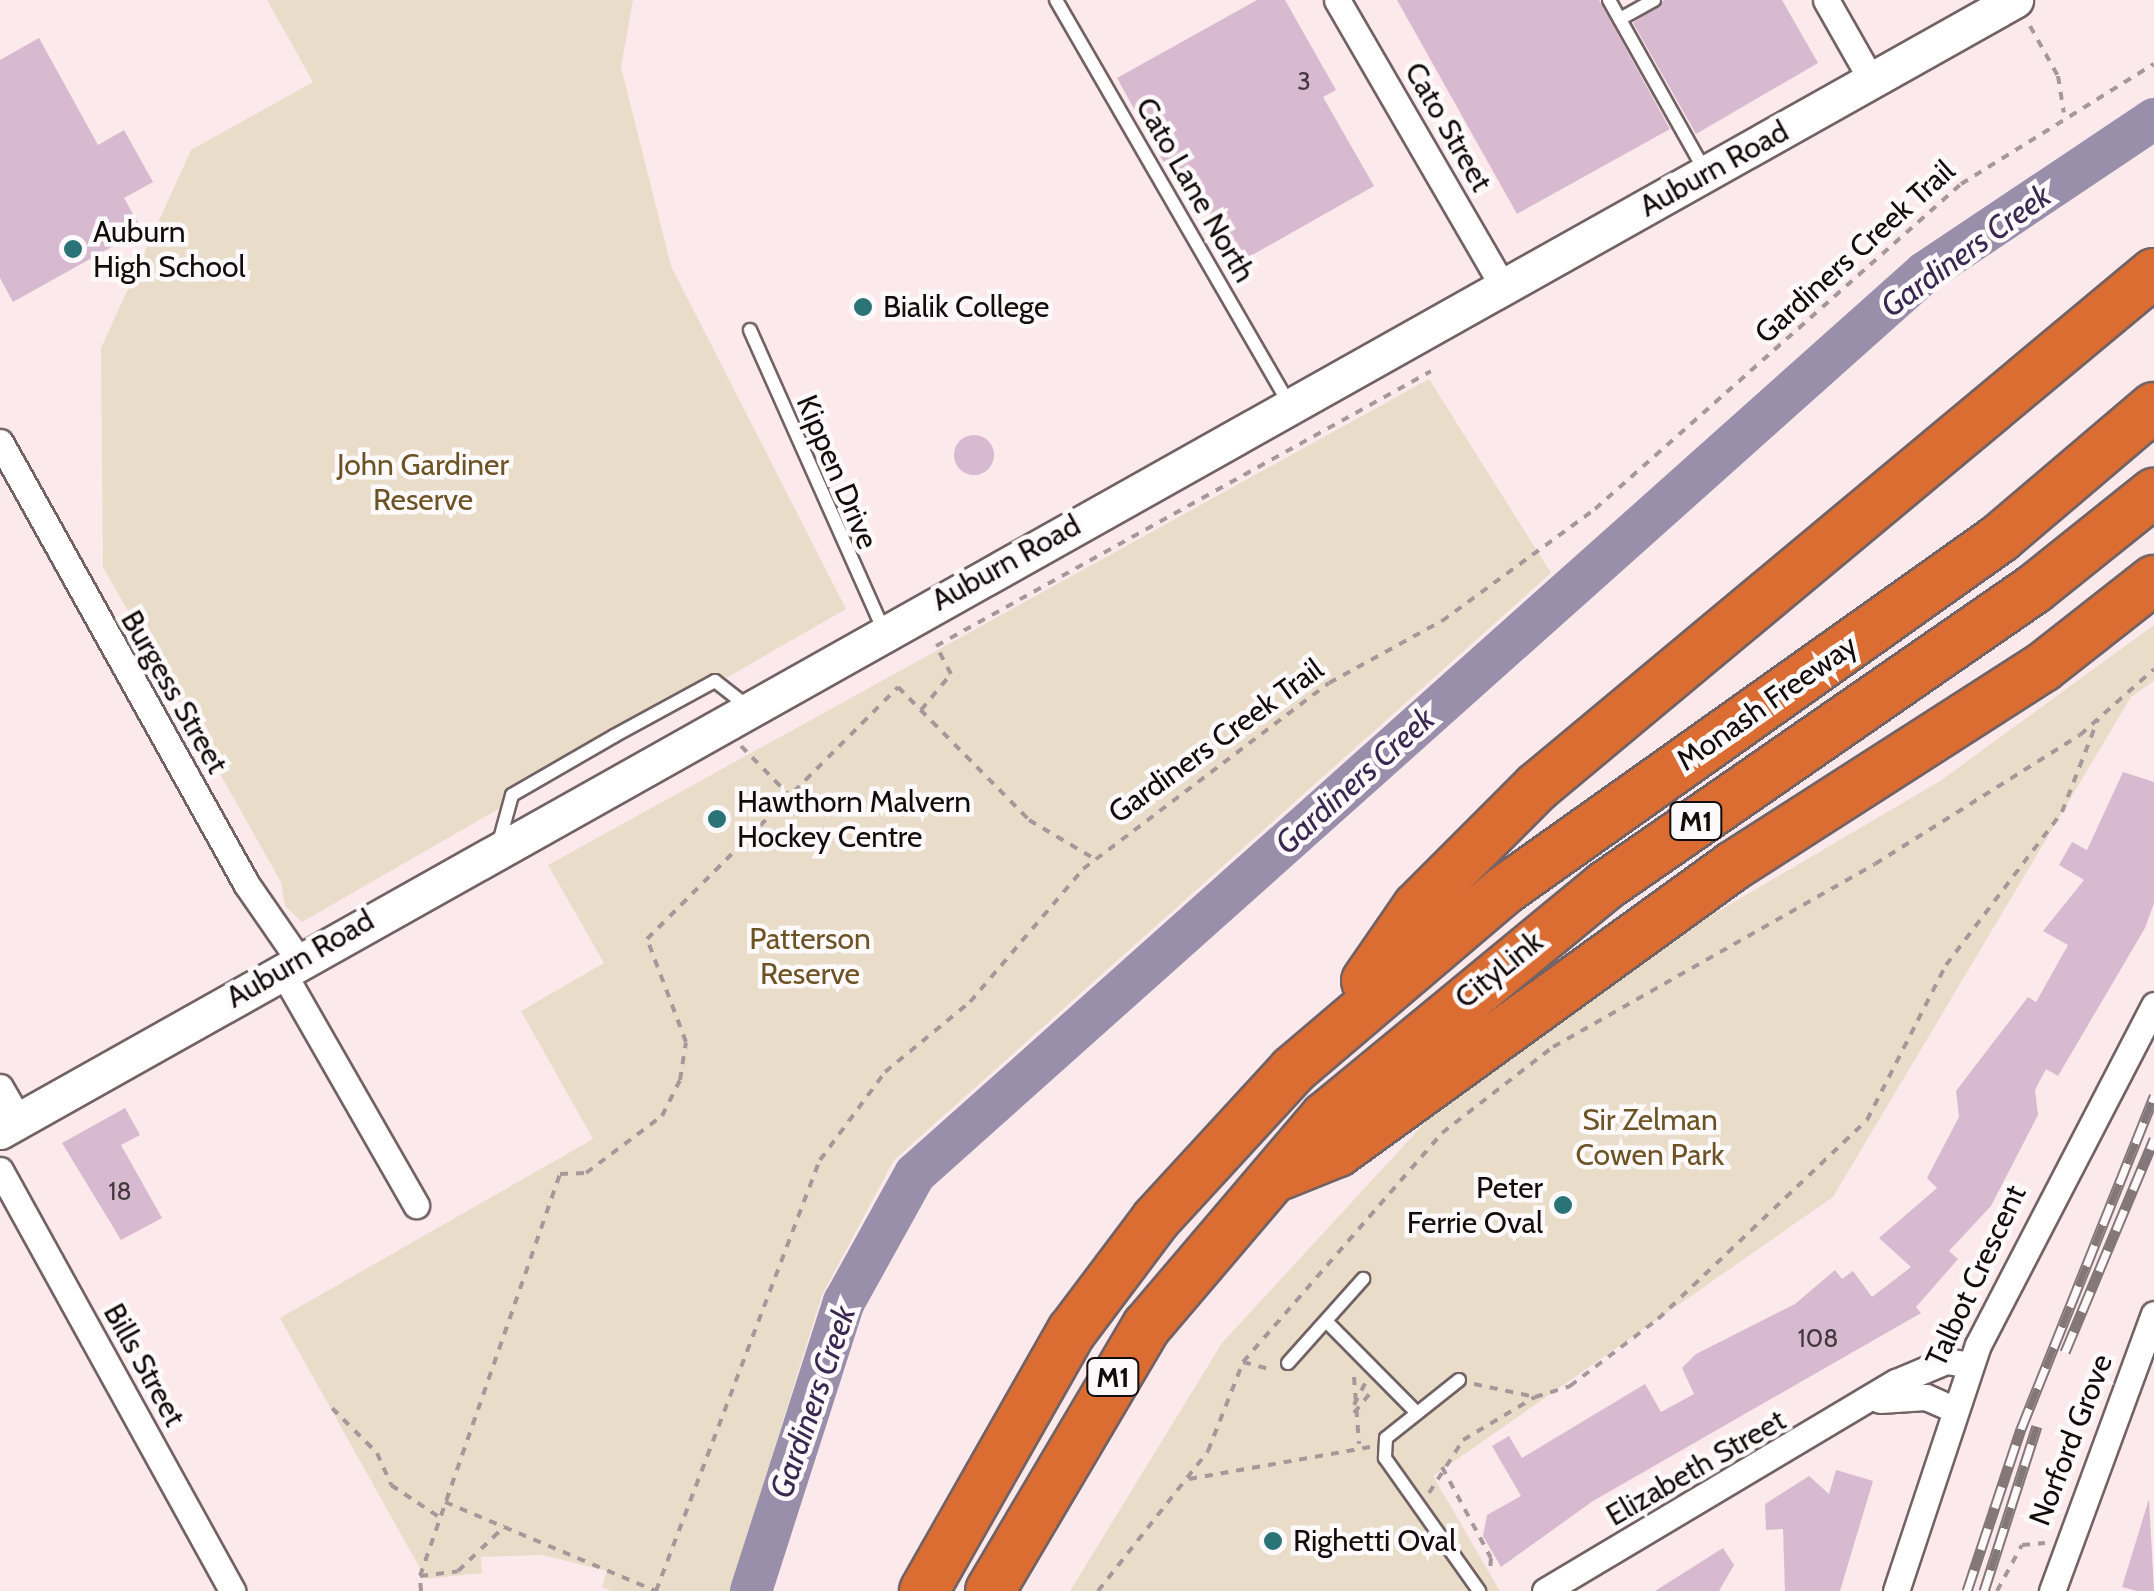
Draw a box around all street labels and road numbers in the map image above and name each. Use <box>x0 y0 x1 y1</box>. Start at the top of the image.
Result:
street label: Cato Street <box>1397 56 1499 198</box>
street label: Cato Lane North <box>1128 91 1262 289</box>
street label: Auburn Road <box>1633 113 1795 225</box>
street label: Gardiners Creek Trail <box>1748 153 1962 351</box>
street label: Kippen Drive <box>788 390 886 554</box>
street label: Auburn Road <box>925 507 1087 619</box>
street label: Burgess Street <box>113 604 235 780</box>
street label: Monash Freeway <box>1670 628 1864 778</box>
street label: Gardiners Creek Trail <box>1102 651 1330 831</box>
road number: M1 <box>1668 798 1724 844</box>
street label: Auburn Road <box>220 902 380 1016</box>
street label: CityLink <box>1448 924 1550 1016</box>
street label: Talbot Crescent <box>1918 1180 2034 1372</box>
street label: Bills Street <box>96 1297 192 1433</box>
street label: Norford Grove <box>2022 1349 2120 1531</box>
road number: M1 <box>1086 1354 1140 1400</box>
street label: Elizabeth Street <box>1600 1402 1792 1534</box>

